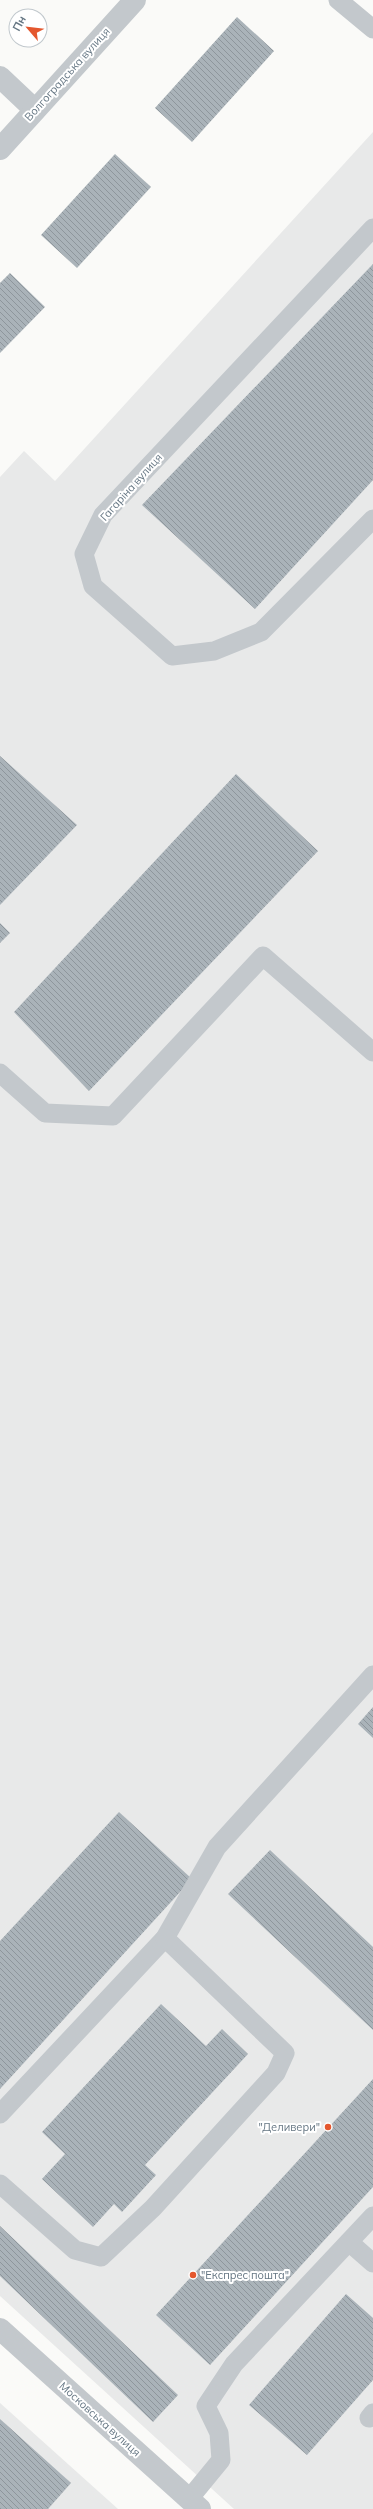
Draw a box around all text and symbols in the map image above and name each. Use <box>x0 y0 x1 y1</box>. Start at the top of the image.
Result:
north arrow <box>8 8 48 48</box>
text: Пн <box>9 13 29 33</box>
street label: Волгоградська вулиця <box>21 24 113 124</box>
street label: Гагаріна вулиця <box>97 450 165 524</box>
place label: "Деливери" <box>258 2120 320 2134</box>
marker: "Деливери" <box>323 2122 333 2132</box>
place label: "Експрес пошта" <box>201 2268 289 2282</box>
marker: "Експрес пошта" <box>188 2270 198 2280</box>
street label: Московська вулиця <box>57 2379 143 2459</box>

